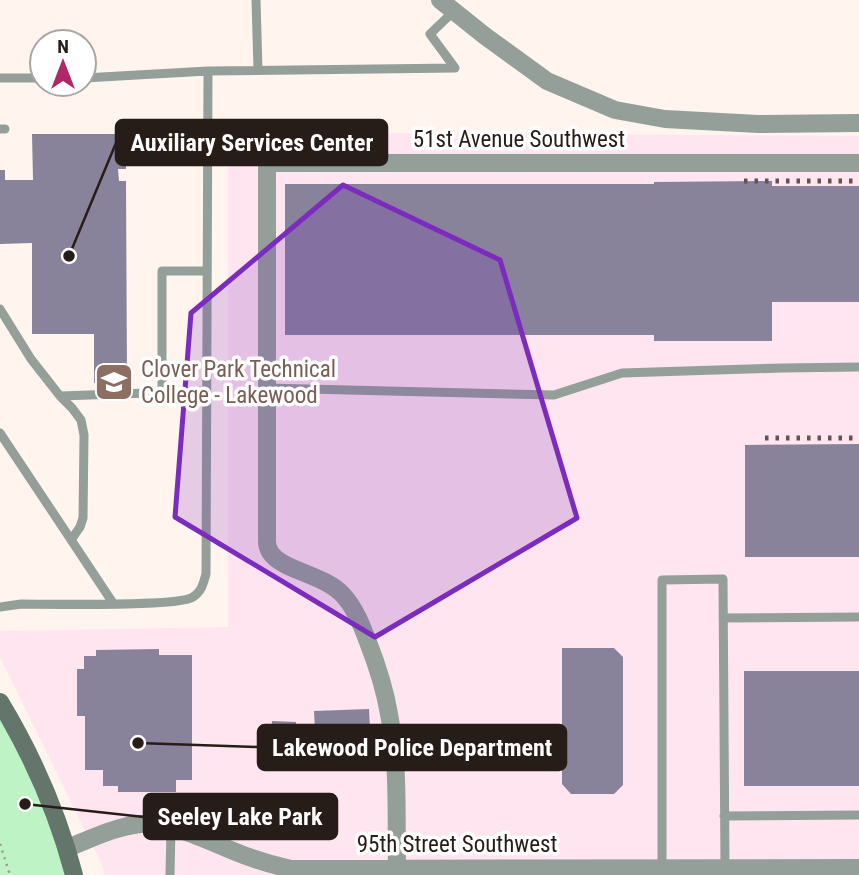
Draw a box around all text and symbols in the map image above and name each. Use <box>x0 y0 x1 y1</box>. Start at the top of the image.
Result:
north arrow <box>28 28 98 98</box>
text: N <box>57 35 69 58</box>
callout: Auxiliary Services Center <box>116 120 387 165</box>
street label: 51st Avenue Southwest <box>413 126 625 153</box>
text: Auxiliary Services Center <box>131 129 373 157</box>
place label: Clover Park Technical College - Lakewood <box>141 356 336 409</box>
school or university icon: Clover Park Technical College - Lakewood <box>93 361 135 403</box>
callout: Lakewood Police Department <box>258 725 566 770</box>
text: Lakewood Police Department <box>272 734 552 762</box>
callout: Seeley Lake Park <box>144 794 337 839</box>
text: Seeley Lake Park <box>158 803 323 831</box>
street label: 95th Street Southwest <box>357 831 557 858</box>

